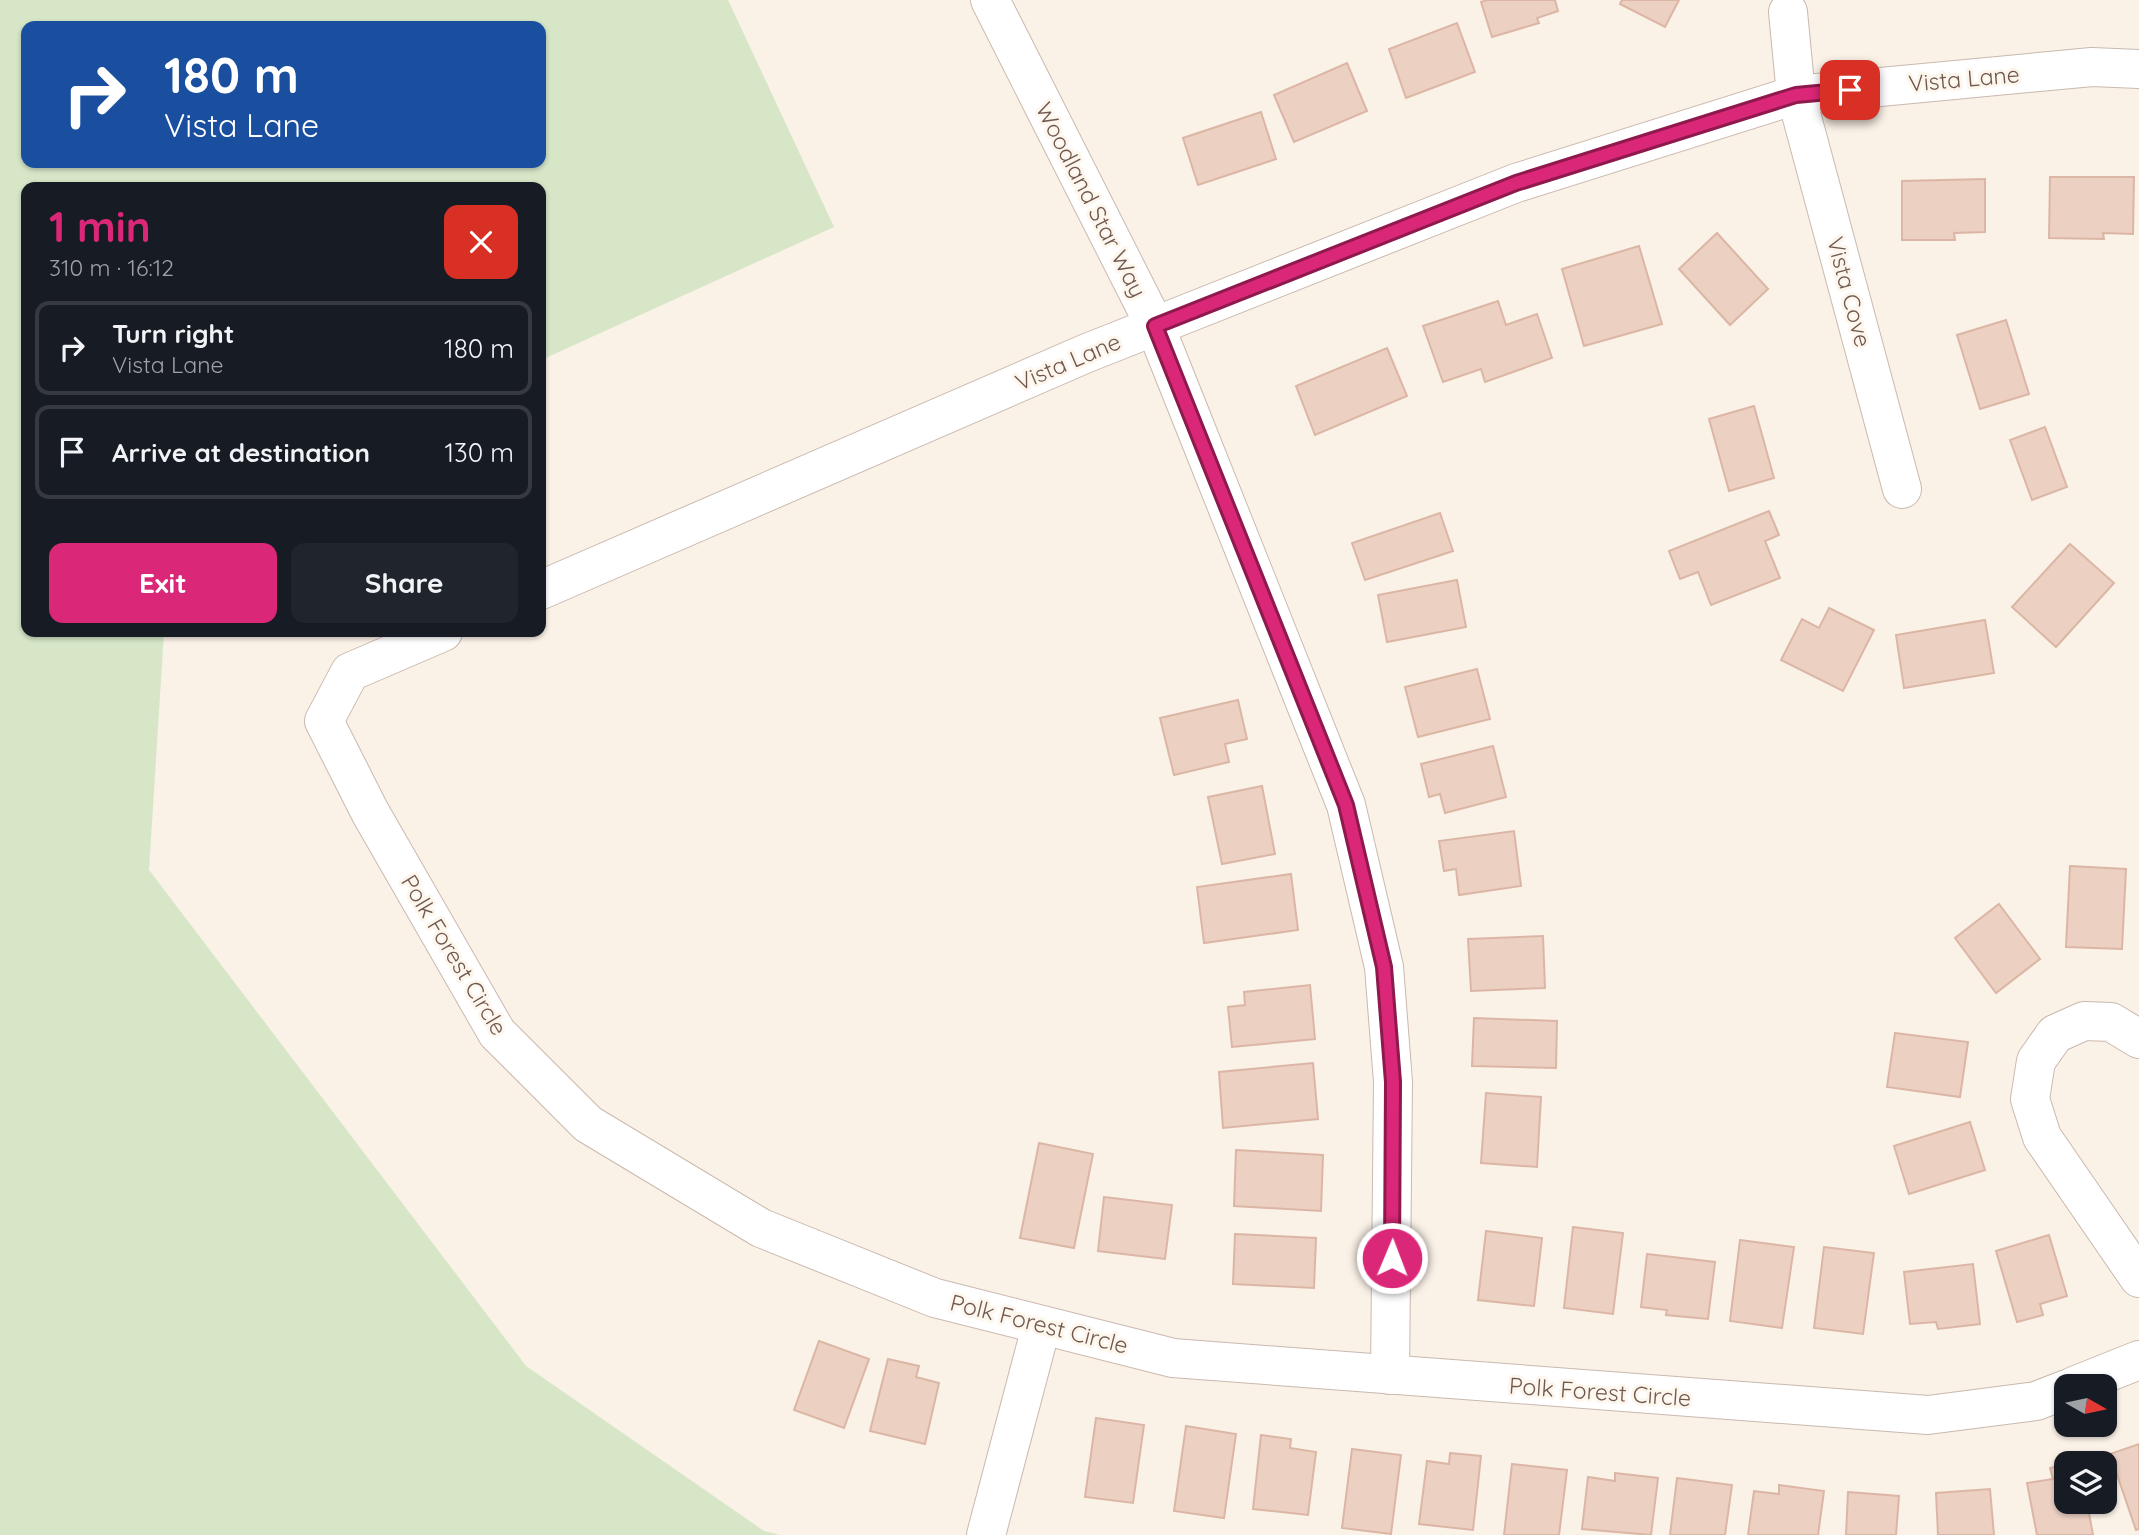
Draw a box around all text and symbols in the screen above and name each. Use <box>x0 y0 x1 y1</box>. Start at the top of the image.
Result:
text: 180 m <box>164 44 299 105</box>
icon: right <box>49 49 140 140</box>
street label: Vista Lane <box>1907 59 2021 98</box>
pin <box>1820 60 1880 120</box>
icon: arrive <box>1831 71 1869 109</box>
street label: Woodland Star Way <box>1030 97 1153 302</box>
text: Vista Lane <box>164 105 319 145</box>
text: 1 min <box>49 200 151 253</box>
button: close <box>444 205 518 279</box>
street label: Vista Cove <box>1821 234 1878 350</box>
text: 310 m · 16:12 <box>49 253 174 282</box>
text: Turn right <box>112 317 234 350</box>
street label: Vista Lane <box>1011 326 1125 397</box>
icon: right <box>53 329 91 367</box>
text: 180 m <box>444 332 514 365</box>
text: Vista Lane <box>112 350 223 379</box>
icon: arrive <box>53 433 91 471</box>
text: Arrive at destination <box>112 436 370 469</box>
text: 130 m <box>444 436 514 469</box>
button: Exit <box>49 543 277 623</box>
button: Share <box>291 543 518 623</box>
street label: Polk Forest Circle <box>395 869 514 1040</box>
position arrow <box>1355 1221 1429 1295</box>
street label: Polk Forest Circle <box>947 1287 1131 1360</box>
street label: Polk Forest Circle <box>1508 1371 1692 1412</box>
north arrow <box>2054 1374 2118 1437</box>
map controls <box>2054 1374 2117 1514</box>
button: layers <box>2054 1451 2117 1514</box>

